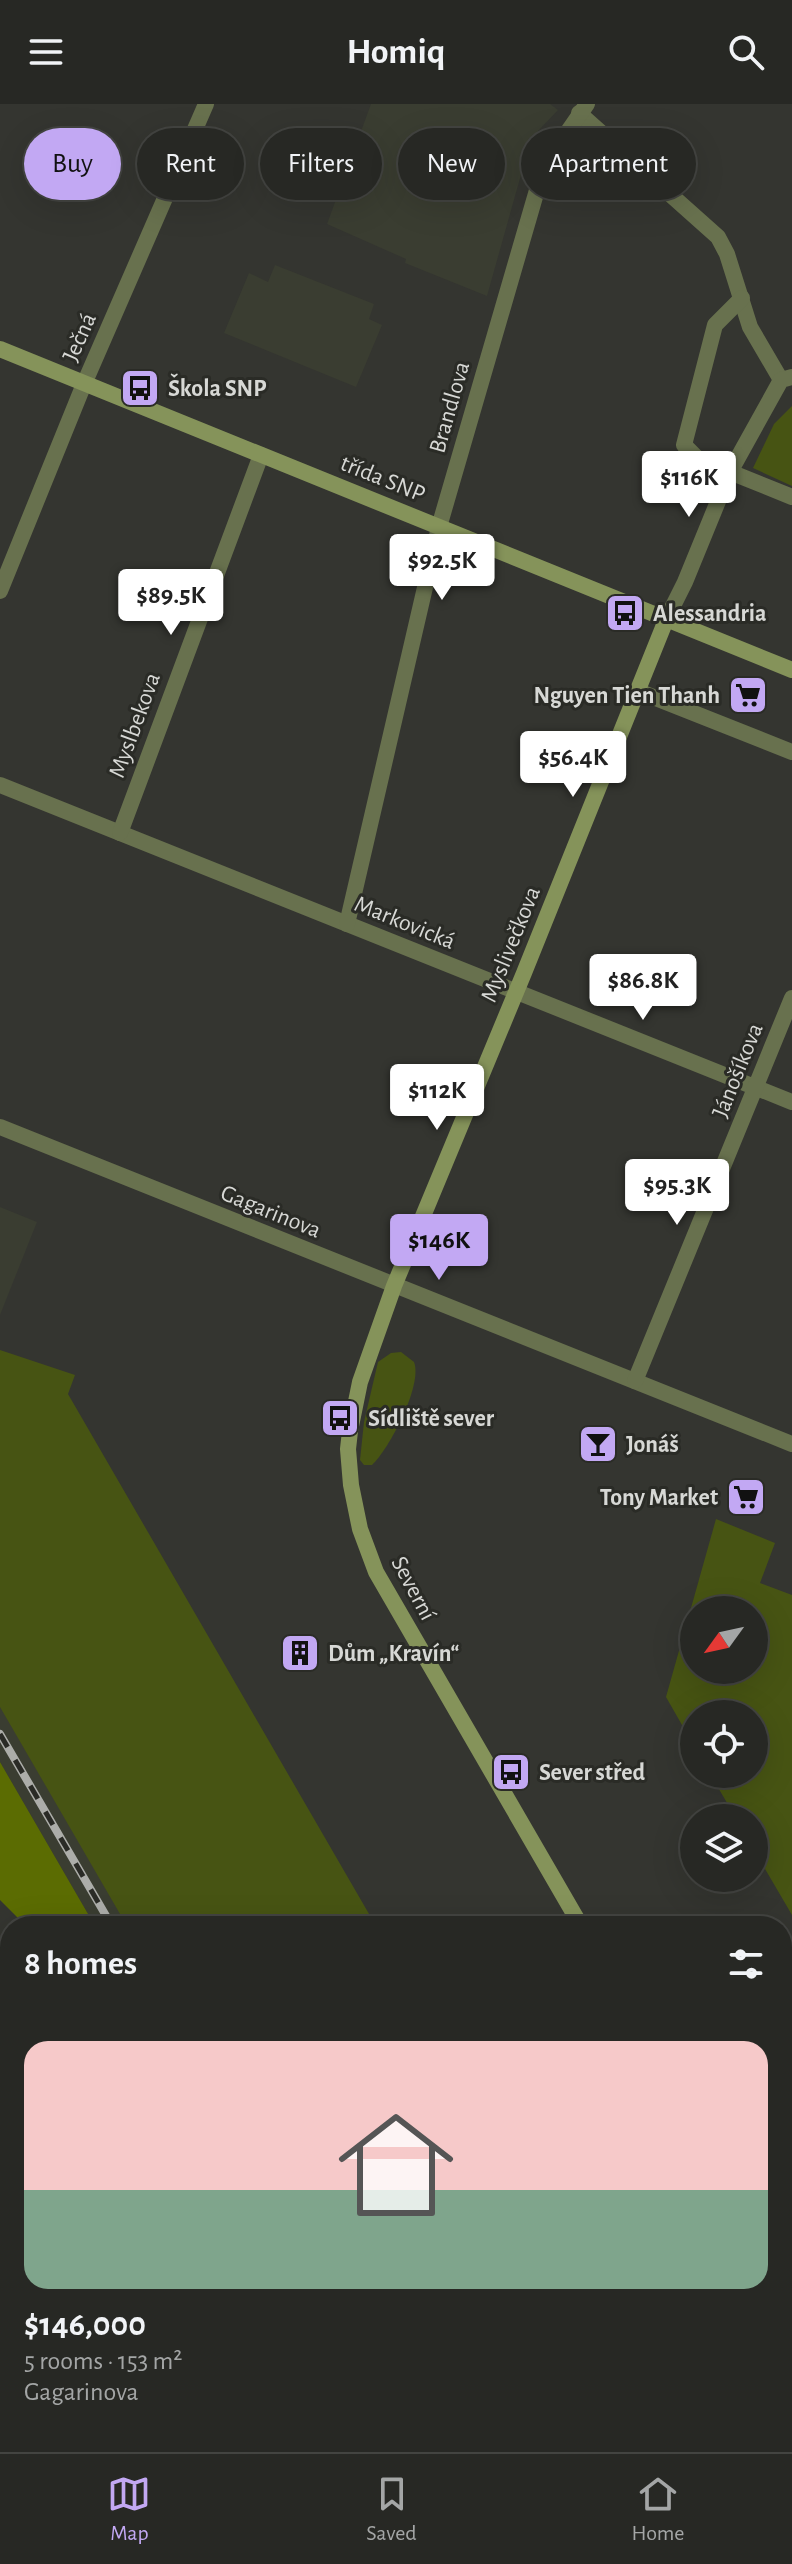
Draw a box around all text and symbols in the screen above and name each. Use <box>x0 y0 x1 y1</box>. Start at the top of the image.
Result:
icon: menu <box>24 30 68 74</box>
icon: search <box>724 30 768 74</box>
text: Homiq <box>346 34 446 70</box>
chip: Buy <box>24 128 121 200</box>
chip: Rent <box>137 128 244 200</box>
chip: Filters <box>260 128 382 200</box>
chip: New <box>398 128 505 200</box>
chip: Apartment <box>521 128 696 200</box>
street label: Ječná <box>59 309 101 365</box>
street label: Brandlova <box>425 359 474 456</box>
bus stop icon: Škola SNP <box>119 367 161 409</box>
place label: Škola SNP <box>168 373 267 401</box>
street label: třída SNP <box>337 451 428 507</box>
pin: $116K <box>633 451 745 519</box>
text: $116K <box>660 464 718 490</box>
pin: $92.5K <box>377 534 507 602</box>
text: $92.5K <box>408 547 476 573</box>
pin: $89.5K <box>106 569 236 637</box>
text: $89.5K <box>136 582 206 608</box>
bus stop icon: Alessandria <box>604 592 646 634</box>
place label: Alessandria <box>653 602 767 626</box>
street label: Myslbekova <box>105 670 165 781</box>
supermarket icon: Nguyen Tien Thanh <box>727 674 769 716</box>
place label: Nguyen Tien Thanh <box>534 684 720 708</box>
pin: $56.4K <box>508 731 638 799</box>
text: $56.4K <box>538 744 608 770</box>
street label: Myslivečkova <box>477 883 545 1006</box>
street label: Markovická <box>351 892 458 954</box>
pin: $86.8K <box>578 954 708 1022</box>
text: $86.8K <box>607 967 679 993</box>
street label: Jánošíkova <box>708 1020 768 1121</box>
pin: $112K <box>381 1064 493 1132</box>
text: $112K <box>408 1077 466 1103</box>
pin: $95.3K <box>612 1159 742 1227</box>
text: $95.3K <box>643 1172 711 1198</box>
street label: Gagarinova <box>217 1181 324 1243</box>
pin: $146K <box>383 1214 495 1282</box>
text: $146K <box>408 1227 470 1253</box>
bus stop icon: Sídliště sever <box>319 1397 361 1439</box>
place label: Sídliště sever <box>368 1407 495 1431</box>
bar icon: Jonáš <box>577 1423 619 1465</box>
place label: Jonáš <box>626 1433 679 1457</box>
supermarket icon: Tony Market <box>725 1476 767 1518</box>
place label: Tony Market <box>600 1486 718 1510</box>
street label: Severní <box>386 1552 440 1625</box>
north arrow <box>680 1596 768 1684</box>
map controls <box>680 1596 768 1892</box>
building icon: Dům „Kravín“ <box>279 1632 321 1674</box>
place label: Dům „Kravín“ <box>328 1642 459 1666</box>
button: locate <box>680 1700 768 1788</box>
bus stop icon: Sever střed <box>490 1751 532 1793</box>
place label: Sever střed <box>539 1761 646 1785</box>
button: layers <box>680 1804 768 1892</box>
icon: filters <box>724 1942 768 1986</box>
text: 8 homes <box>24 1947 137 1981</box>
icon: home <box>324 2093 468 2237</box>
text: $146,000 <box>24 2308 146 2342</box>
text: 5 rooms · 153 m² <box>24 2348 182 2374</box>
text: Gagarinova <box>24 2379 139 2405</box>
tab: Map <box>107 2472 151 2546</box>
tab: Saved <box>366 2472 417 2546</box>
tab: Home <box>632 2472 685 2546</box>

